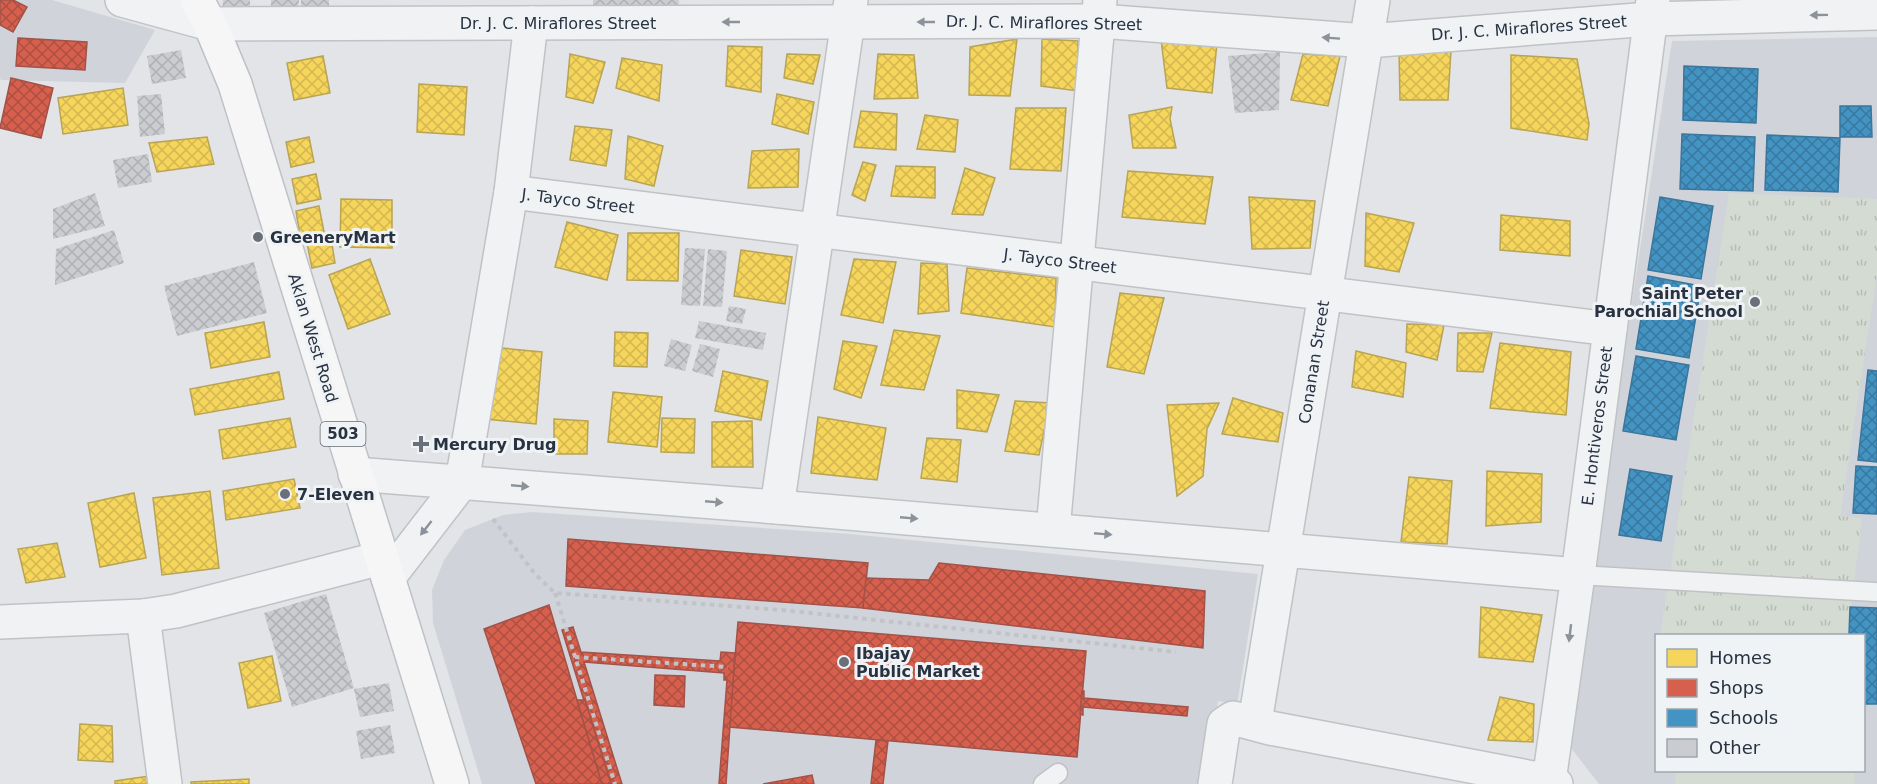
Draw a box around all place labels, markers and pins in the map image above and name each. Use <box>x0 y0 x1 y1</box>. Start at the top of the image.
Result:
place label: GreeneryMart <box>270 228 396 247</box>
marker: GreeneryMart <box>251 230 265 244</box>
place label: Saint Peter Parochial School <box>1594 284 1743 321</box>
marker: Saint Peter Parochial School <box>1748 295 1762 309</box>
place label: Mercury Drug <box>433 435 556 454</box>
marker: Mercury Drug <box>414 437 428 451</box>
place label: 7-Eleven <box>297 485 375 504</box>
marker: 7-Eleven <box>278 487 292 501</box>
place label: Ibajay Public Market <box>856 644 980 681</box>
marker: Ibajay Public Market <box>837 655 851 669</box>

